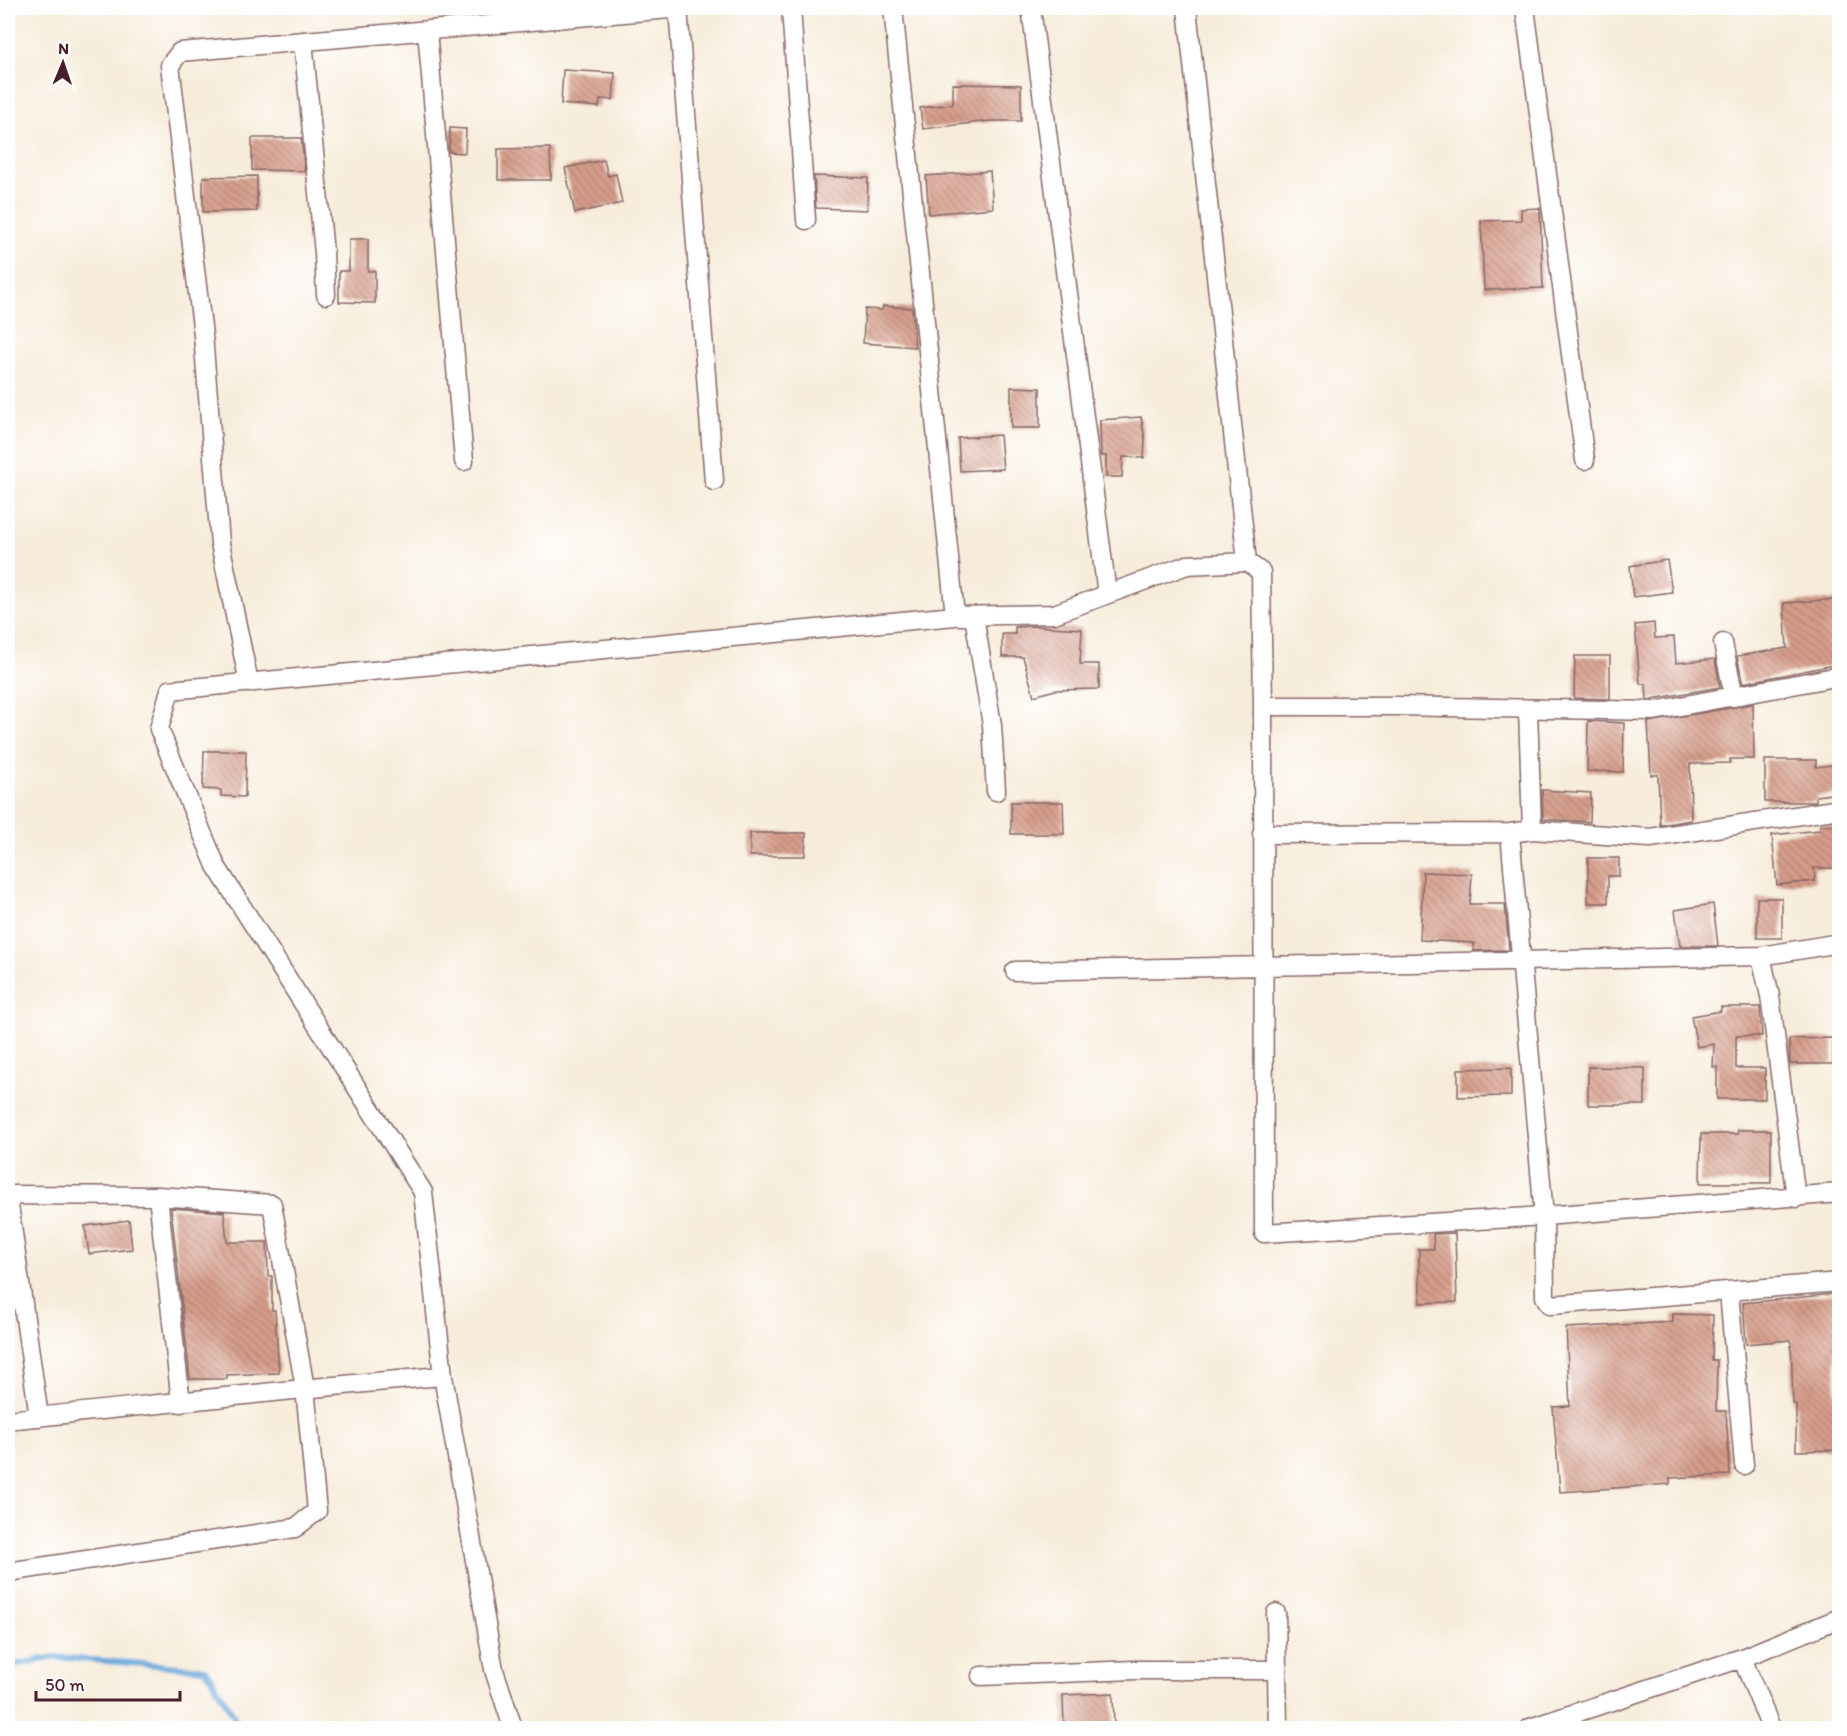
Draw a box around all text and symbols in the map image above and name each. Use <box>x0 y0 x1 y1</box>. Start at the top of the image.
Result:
north arrow <box>33 33 93 93</box>
text: N <box>58 39 69 58</box>
scale bar <box>36 1664 180 1702</box>
text: 50 m <box>45 1674 85 1696</box>

